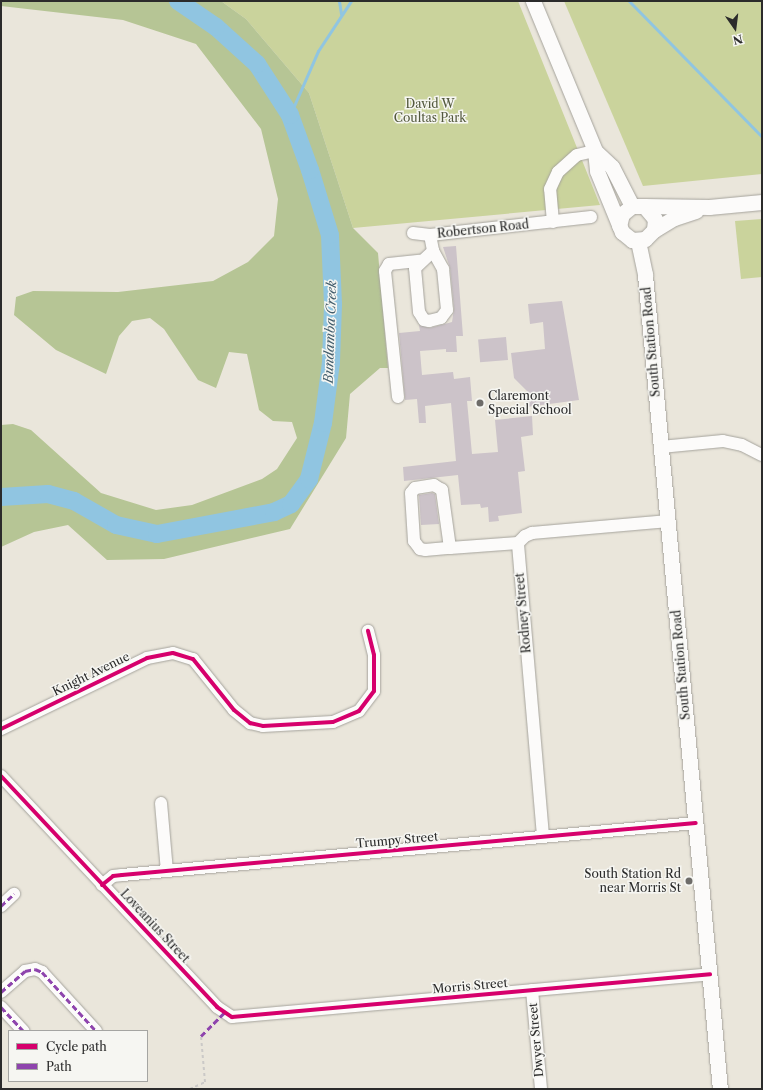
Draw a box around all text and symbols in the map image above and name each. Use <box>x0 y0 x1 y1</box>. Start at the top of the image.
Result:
north arrow <box>715 8 755 48</box>
text: N <box>732 32 744 48</box>
park label: David W Coultas Park <box>394 97 466 125</box>
street label: Robertson Road <box>436 217 530 241</box>
water label: Bundamba Creek <box>320 280 340 384</box>
street label: South Station Road <box>639 286 663 398</box>
place label: Claremont Special School <box>488 389 572 417</box>
marker: Claremont Special School <box>475 398 485 408</box>
street label: Rodney Street <box>512 572 534 654</box>
street label: South Station Road <box>669 609 693 721</box>
street label: Knight Avenue <box>50 649 132 699</box>
street label: Trumpy Street <box>355 829 439 851</box>
place label: South Station Rd near Morris St <box>584 867 681 895</box>
marker: South Station Rd near Morris St <box>684 876 694 886</box>
street label: Loveanius Street <box>117 886 193 966</box>
street label: Morris Street <box>432 976 508 996</box>
street label: Dwyer Street <box>526 1002 546 1078</box>
legend <box>8 1030 148 1082</box>
text: Cycle path <box>46 1039 107 1054</box>
text: Path <box>46 1059 72 1074</box>

